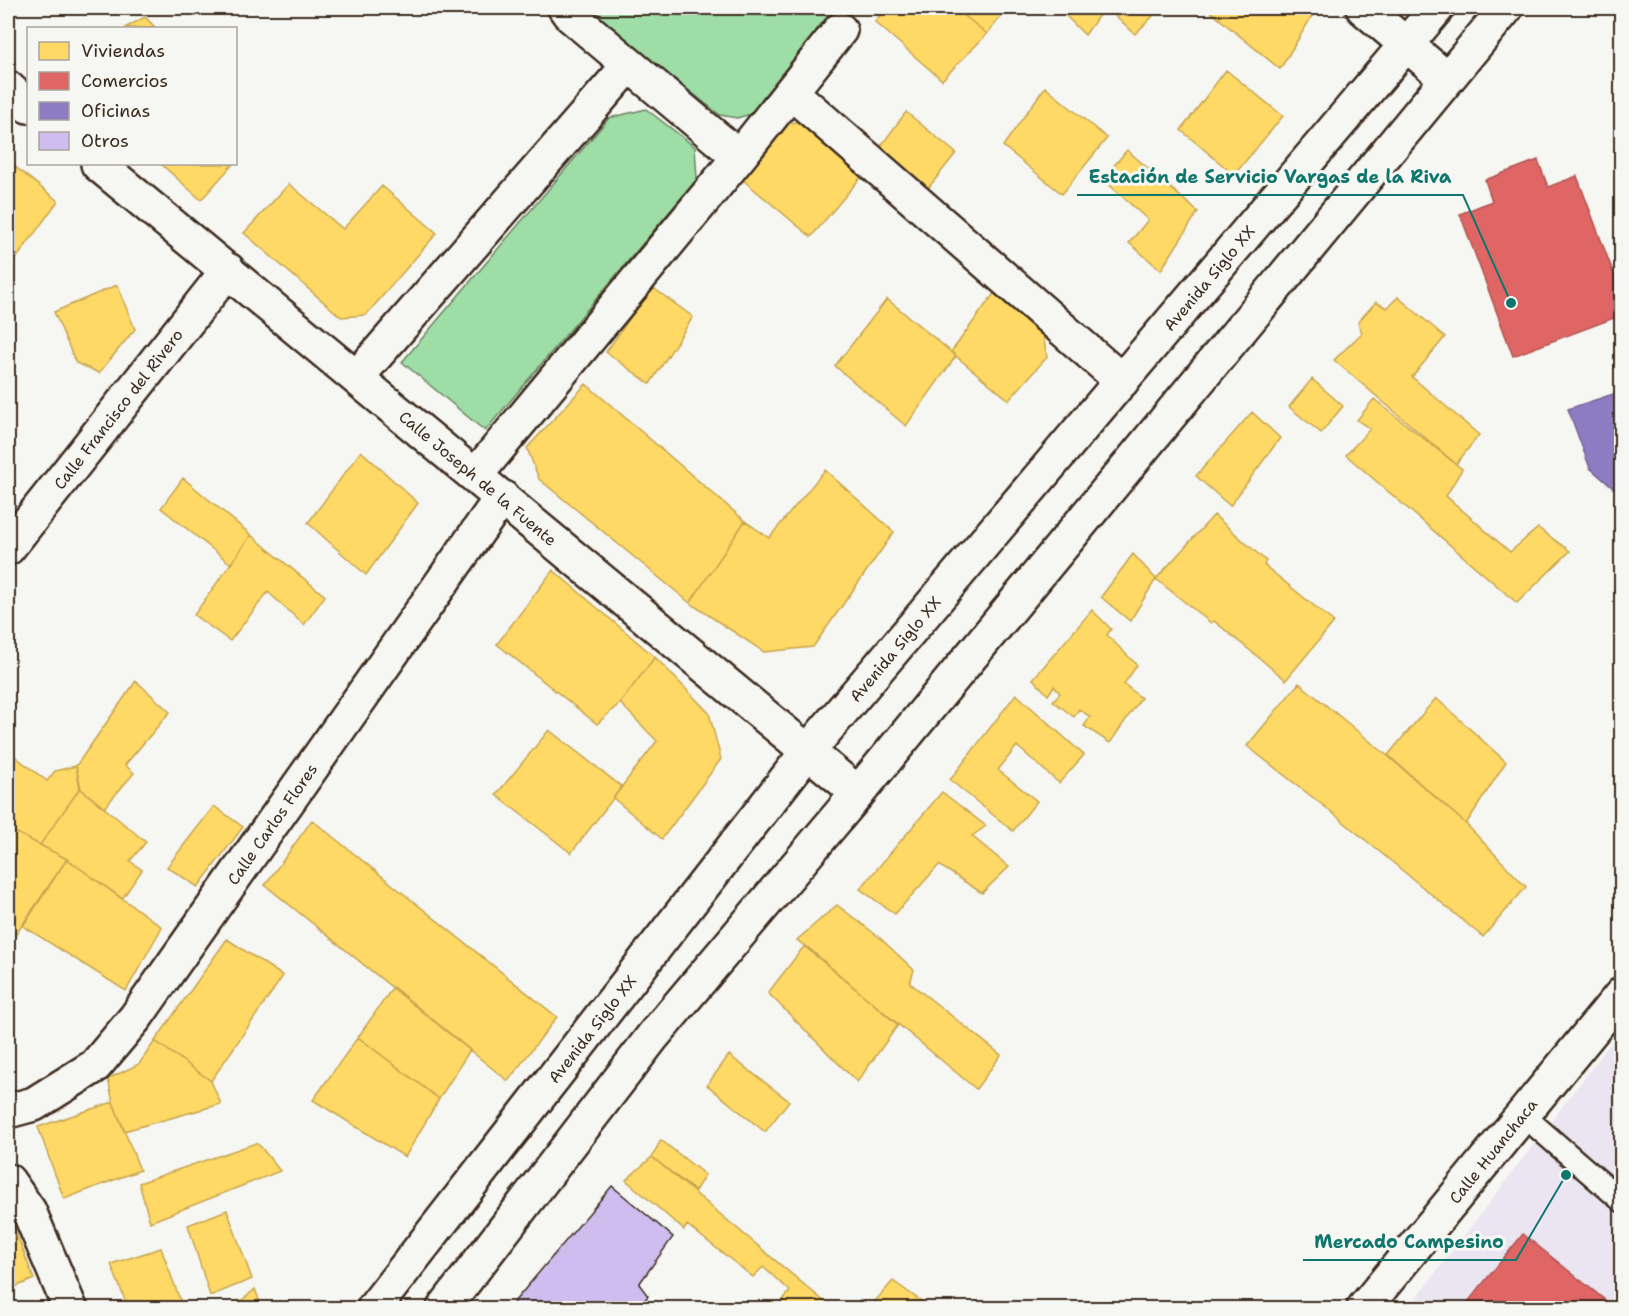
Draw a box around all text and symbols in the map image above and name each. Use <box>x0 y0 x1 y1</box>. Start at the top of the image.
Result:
legend <box>27 27 237 165</box>
text: Viviendas <box>81 39 165 63</box>
text: Comercios <box>81 69 168 93</box>
text: Oficinas <box>81 99 150 123</box>
text: Otros <box>81 129 129 153</box>
callout: Estación de Servicio Vargas de la Riva <box>1077 159 1463 195</box>
text: Estación de Servicio Vargas de la Riva <box>1089 165 1452 189</box>
street label: Avenida Siglo XX <box>1159 221 1260 336</box>
street label: Calle Francisco del Rivero <box>49 325 188 494</box>
street label: Calle Joseph de la Fuente <box>394 406 561 551</box>
street label: Avenida Siglo XX <box>845 592 946 707</box>
street label: Calle Carlos Flores <box>223 759 322 889</box>
street label: Avenida Siglo XX <box>544 971 641 1088</box>
street label: Calle Huanchaca <box>1445 1095 1542 1208</box>
callout: Mercado Campesino <box>1303 1224 1516 1260</box>
text: Mercado Campesino <box>1314 1230 1504 1254</box>

